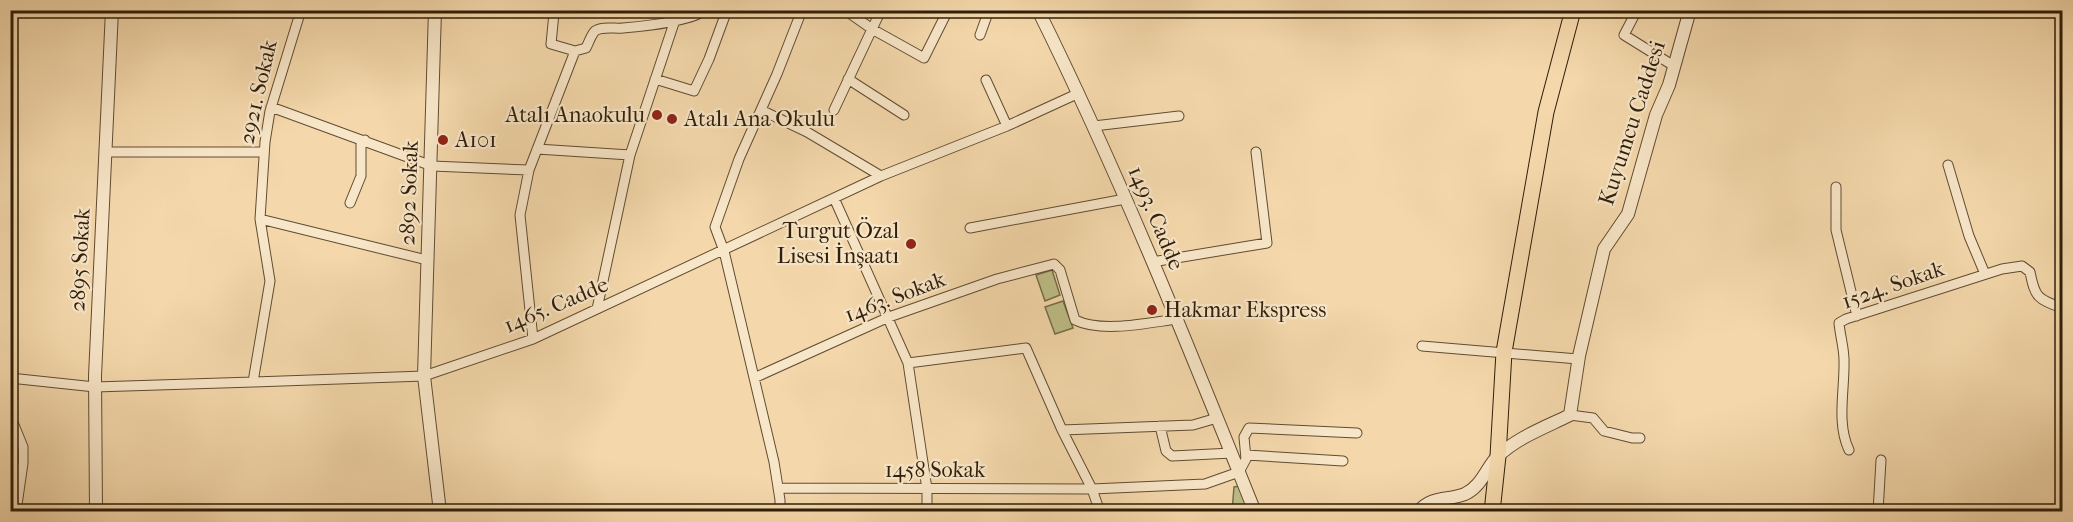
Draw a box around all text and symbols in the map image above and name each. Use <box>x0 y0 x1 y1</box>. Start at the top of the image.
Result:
street label: 2921. Sokak <box>233 37 283 147</box>
street label: Kuyumcu Caddesi <box>1593 37 1671 209</box>
place label: Atalı Anaokulu <box>504 102 646 128</box>
place label: Atalı Ana Okulu <box>683 106 835 132</box>
marker: Atalı Anaokulu <box>650 108 664 122</box>
marker: Atalı Ana Okulu <box>665 112 679 126</box>
place label: A101 <box>454 127 497 153</box>
marker: A101 <box>436 133 450 147</box>
street label: 2892 Sokak <box>394 139 424 246</box>
street label: 1493. Cadde <box>1123 162 1190 274</box>
street label: 2895 Sokak <box>64 207 96 312</box>
place label: Turgut Özal Lisesi İnşaatı <box>777 217 899 269</box>
marker: Turgut Özal Lisesi İnşaatı <box>904 237 918 251</box>
street label: 1524. Sokak <box>1839 255 1948 315</box>
street label: 1463. Sokak <box>841 266 950 328</box>
street label: 1465. Cadde <box>500 271 612 339</box>
place label: Hakmar Ekspress <box>1164 297 1326 323</box>
marker: Hakmar Ekspress <box>1145 303 1159 317</box>
street label: 1458 Sokak <box>885 457 986 483</box>

